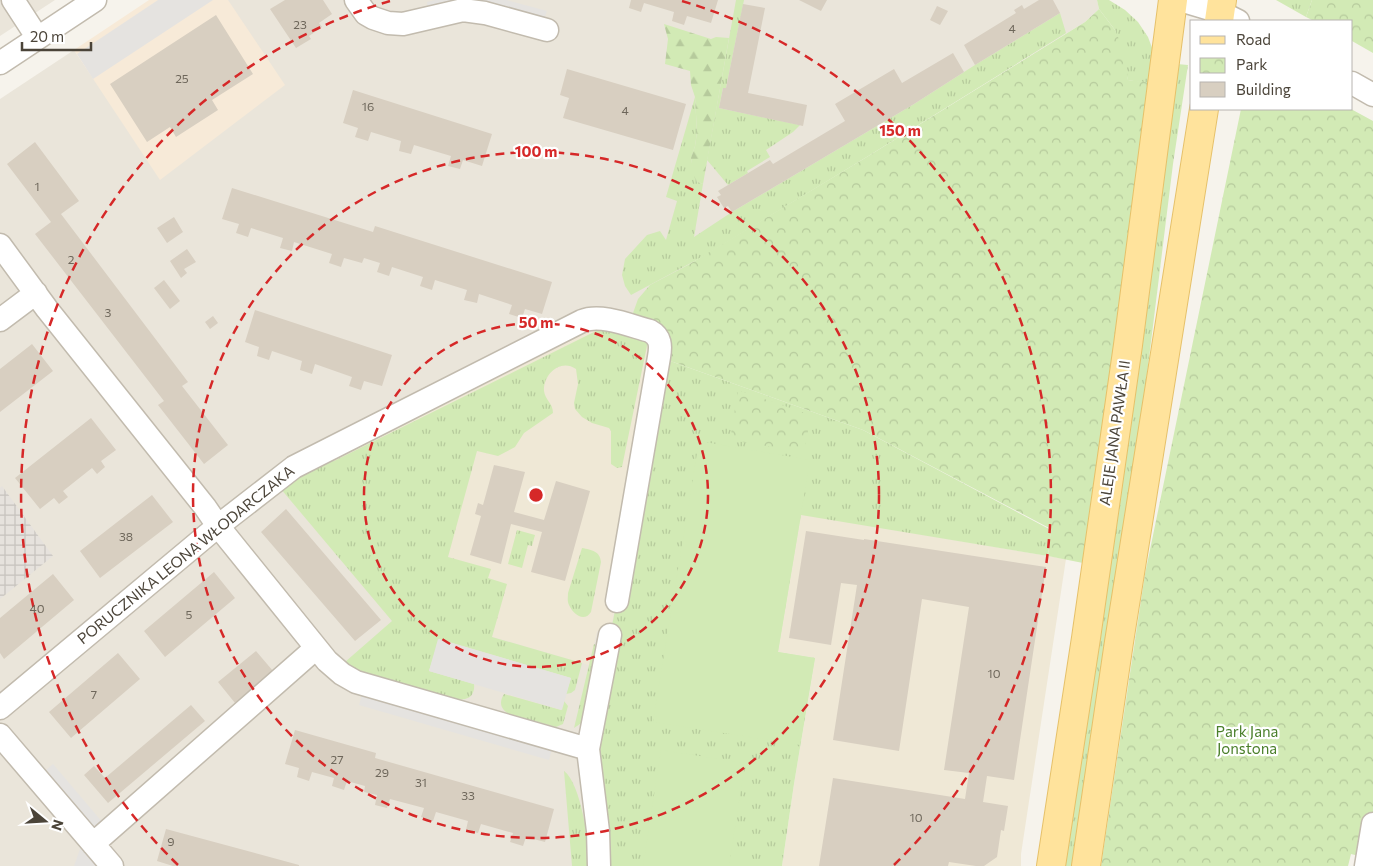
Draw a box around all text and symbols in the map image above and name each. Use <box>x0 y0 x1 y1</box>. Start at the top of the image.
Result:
house number: 23 <box>293 17 307 31</box>
scale bar <box>22 20 91 52</box>
legend <box>1190 20 1353 110</box>
house number: 4 <box>1008 21 1016 35</box>
text: 20 m <box>30 27 64 45</box>
text: Road <box>1236 30 1271 48</box>
text: Park <box>1236 55 1267 73</box>
house number: 25 <box>175 71 189 85</box>
text: Building <box>1236 80 1291 98</box>
house number: 16 <box>362 99 374 113</box>
house number: 4 <box>621 103 629 117</box>
text: 150 m <box>879 121 921 139</box>
text: 100 m <box>515 142 557 160</box>
house number: 1 <box>34 179 40 193</box>
house number: 2 <box>68 252 75 266</box>
house number: 3 <box>105 305 112 319</box>
text: 50 m <box>519 313 553 331</box>
street label: ALEJE JANA PAWŁA II <box>1095 359 1133 507</box>
street label: PORUCZNIKA LEONA WŁODARCZAKA <box>73 461 297 647</box>
centre of rings <box>527 486 545 504</box>
house number: 38 <box>119 529 133 543</box>
house number: 40 <box>29 601 45 615</box>
house number: 5 <box>186 607 193 621</box>
house number: 10 <box>988 666 1001 680</box>
house number: 7 <box>91 687 97 701</box>
park label: Park Jana Jonstona <box>1216 722 1278 757</box>
house number: 27 <box>331 752 343 766</box>
house number: 29 <box>375 765 389 779</box>
house number: 31 <box>415 775 427 789</box>
house number: 33 <box>461 788 475 802</box>
north arrow <box>20 796 70 846</box>
house number: 10 <box>910 810 923 824</box>
text: N <box>48 818 68 833</box>
house number: 9 <box>167 834 175 848</box>

